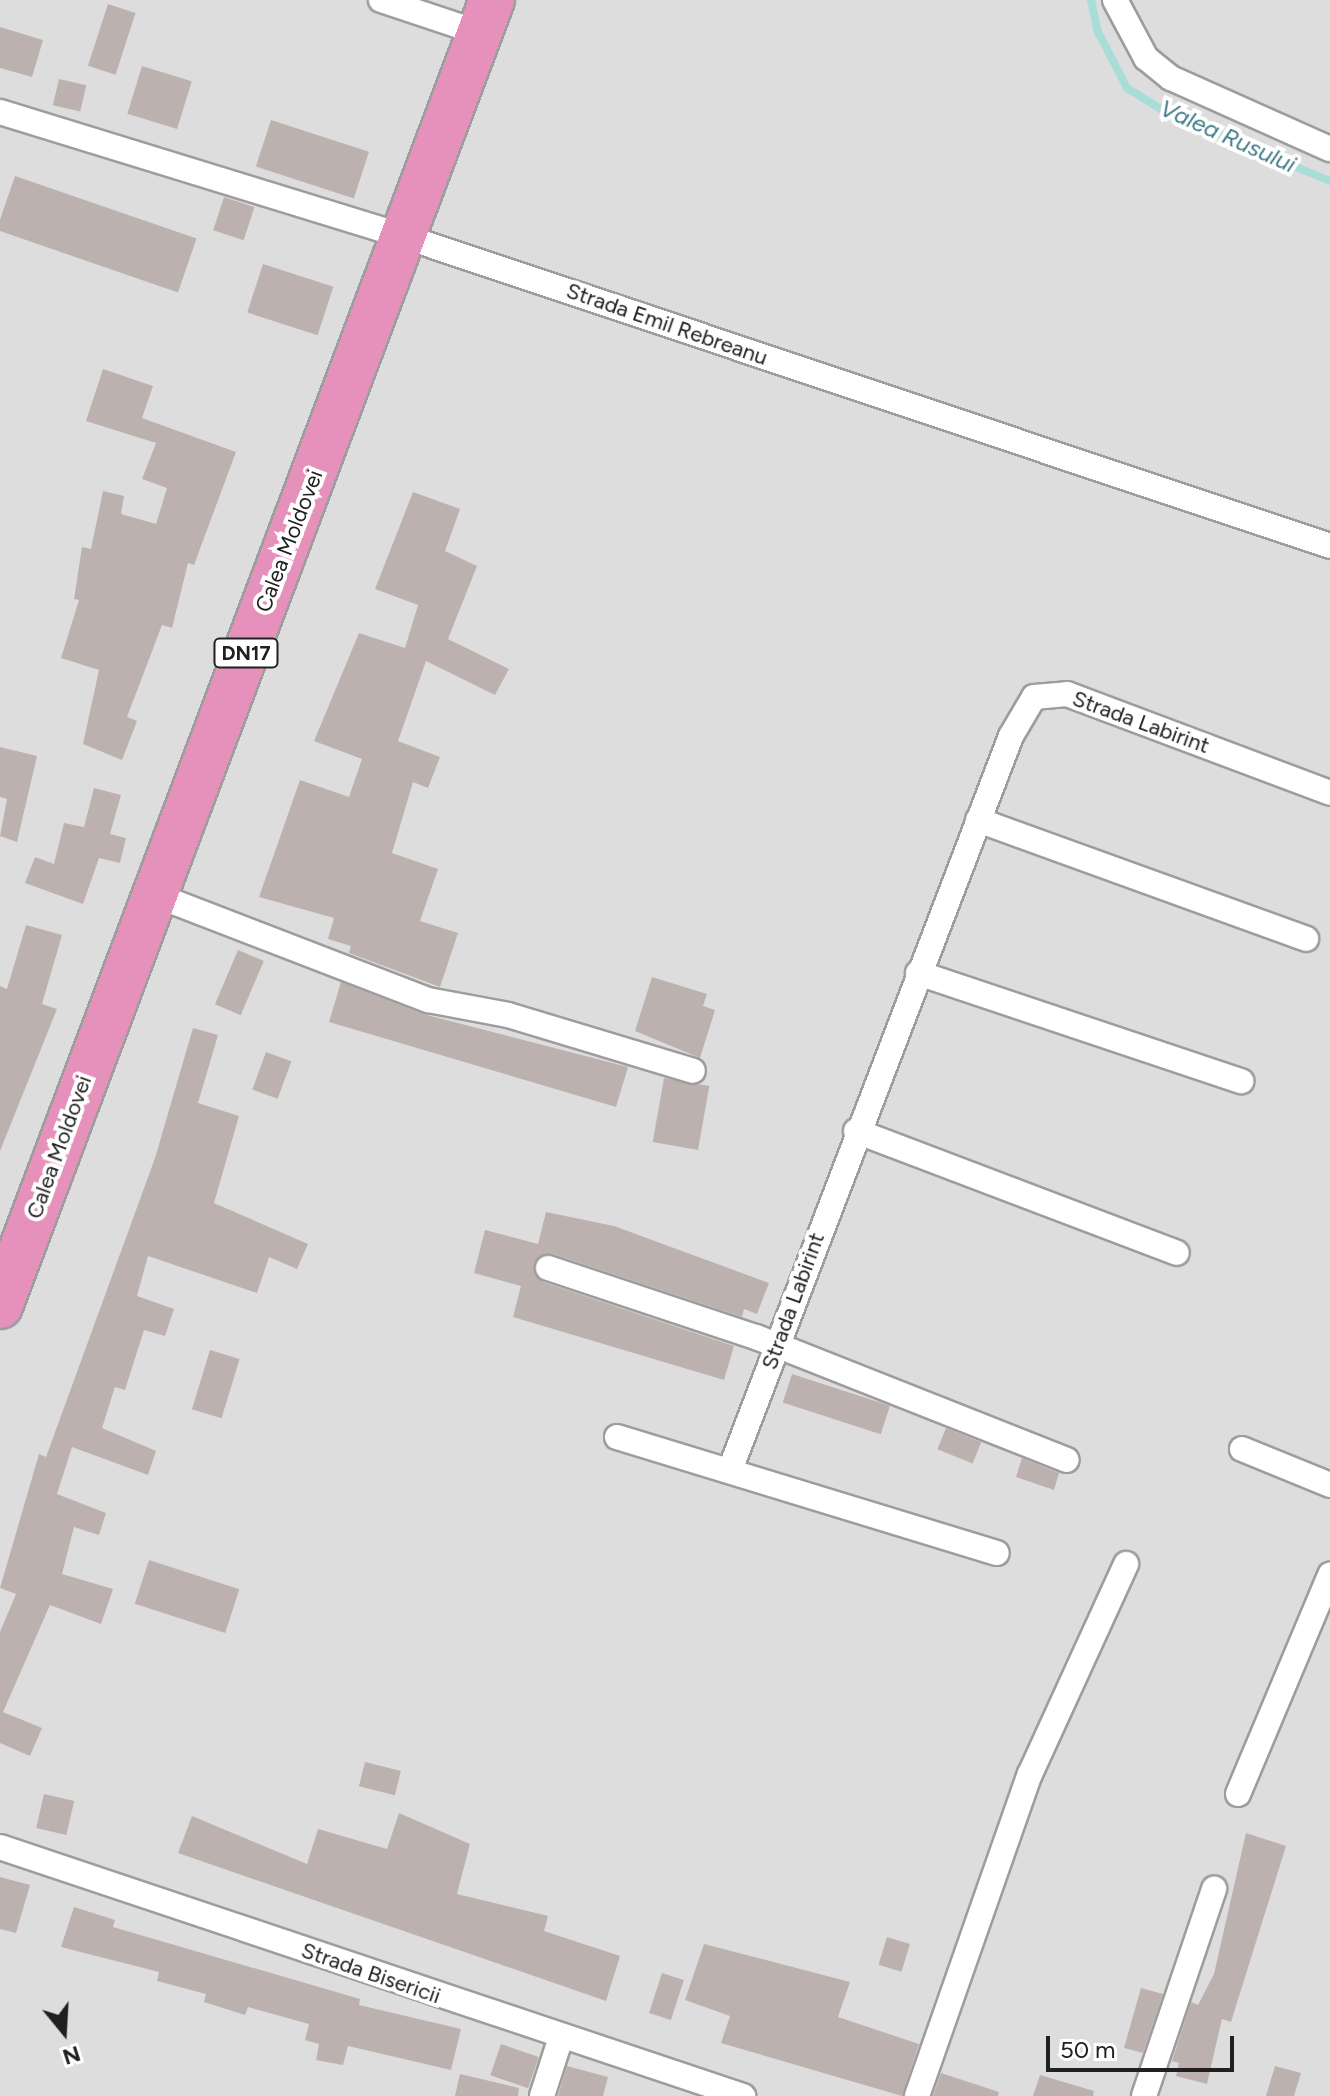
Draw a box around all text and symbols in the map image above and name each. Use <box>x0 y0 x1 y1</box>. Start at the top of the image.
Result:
water label: Valea Rusului <box>1156 93 1300 179</box>
street label: Strada Emil Rebreanu <box>563 277 771 371</box>
street label: Calea Moldovei <box>250 466 328 616</box>
road number: DN17 <box>212 637 280 669</box>
street label: Strada Labirint <box>1069 685 1213 759</box>
street label: Calea Moldovei <box>21 1072 97 1222</box>
street label: Strada Labirint <box>756 1229 830 1373</box>
street label: Strada Bisericii <box>298 1937 444 2009</box>
north arrow <box>24 1992 104 2072</box>
scale bar <box>1050 2020 1238 2070</box>
text: 50 m <box>1060 2035 1116 2064</box>
text: N <box>59 2040 84 2071</box>

